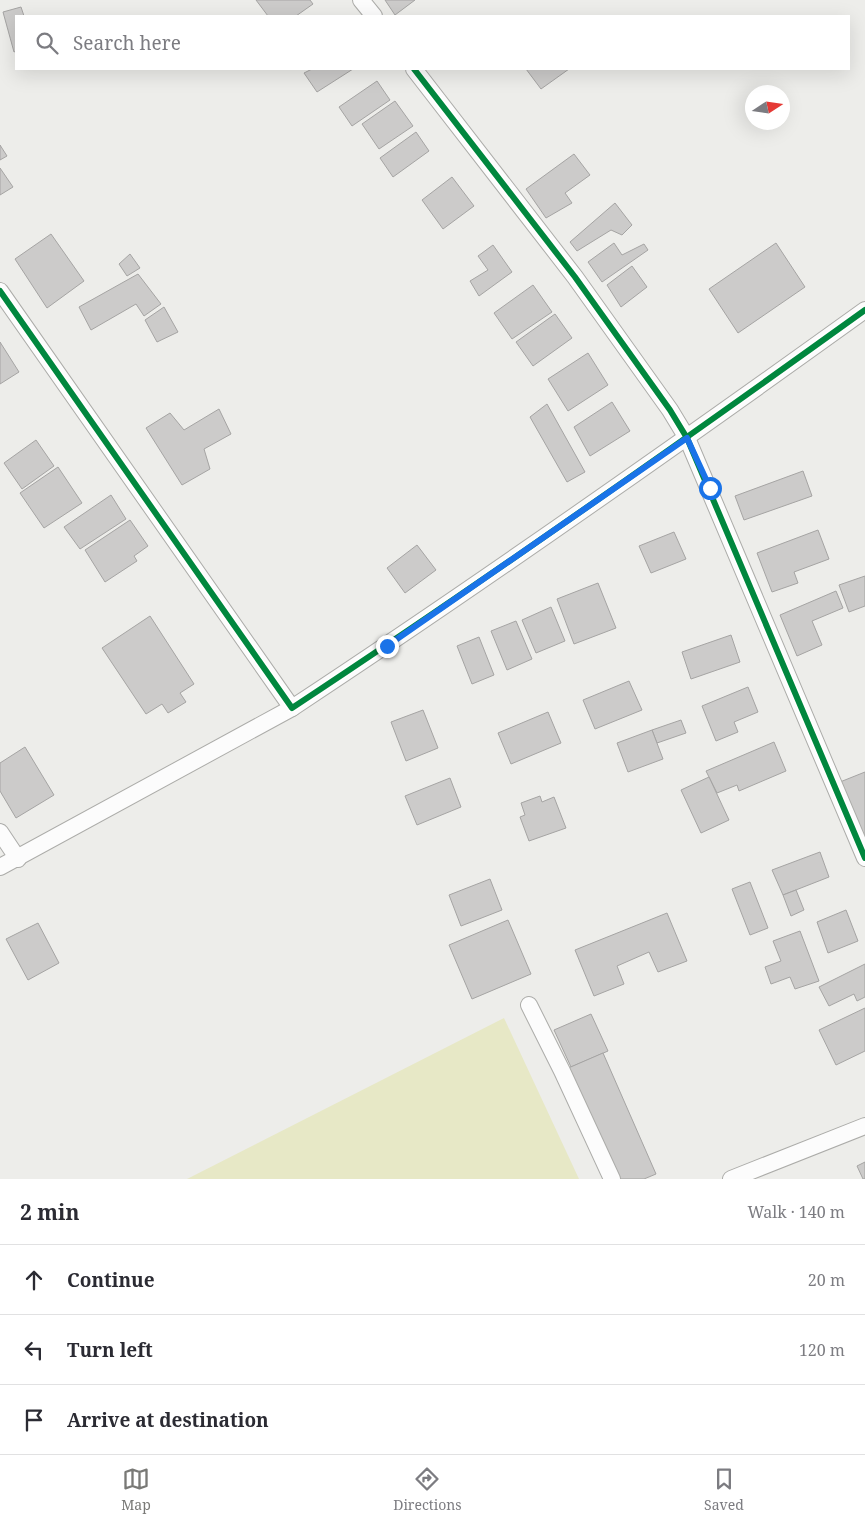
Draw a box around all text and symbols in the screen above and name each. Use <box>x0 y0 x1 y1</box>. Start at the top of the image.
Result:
search box <box>15 15 850 70</box>
icon: search <box>33 29 61 57</box>
text: Search here <box>73 30 181 56</box>
north arrow <box>745 85 790 130</box>
route start <box>699 477 722 500</box>
route end <box>376 635 399 658</box>
text: 2 min <box>20 1198 79 1226</box>
text: Walk · 140 m <box>748 1201 845 1223</box>
icon: ahead <box>20 1266 48 1294</box>
text: Continue <box>67 1267 155 1293</box>
text: 20 m <box>808 1269 845 1291</box>
icon: left <box>20 1336 48 1364</box>
text: Turn left <box>67 1337 153 1363</box>
text: 120 m <box>799 1339 845 1361</box>
icon: arrive <box>20 1406 48 1434</box>
text: Arrive at destination <box>67 1407 269 1433</box>
tab: Map <box>121 1465 151 1514</box>
tab: Directions <box>393 1465 462 1514</box>
tab: Saved <box>704 1465 744 1514</box>

